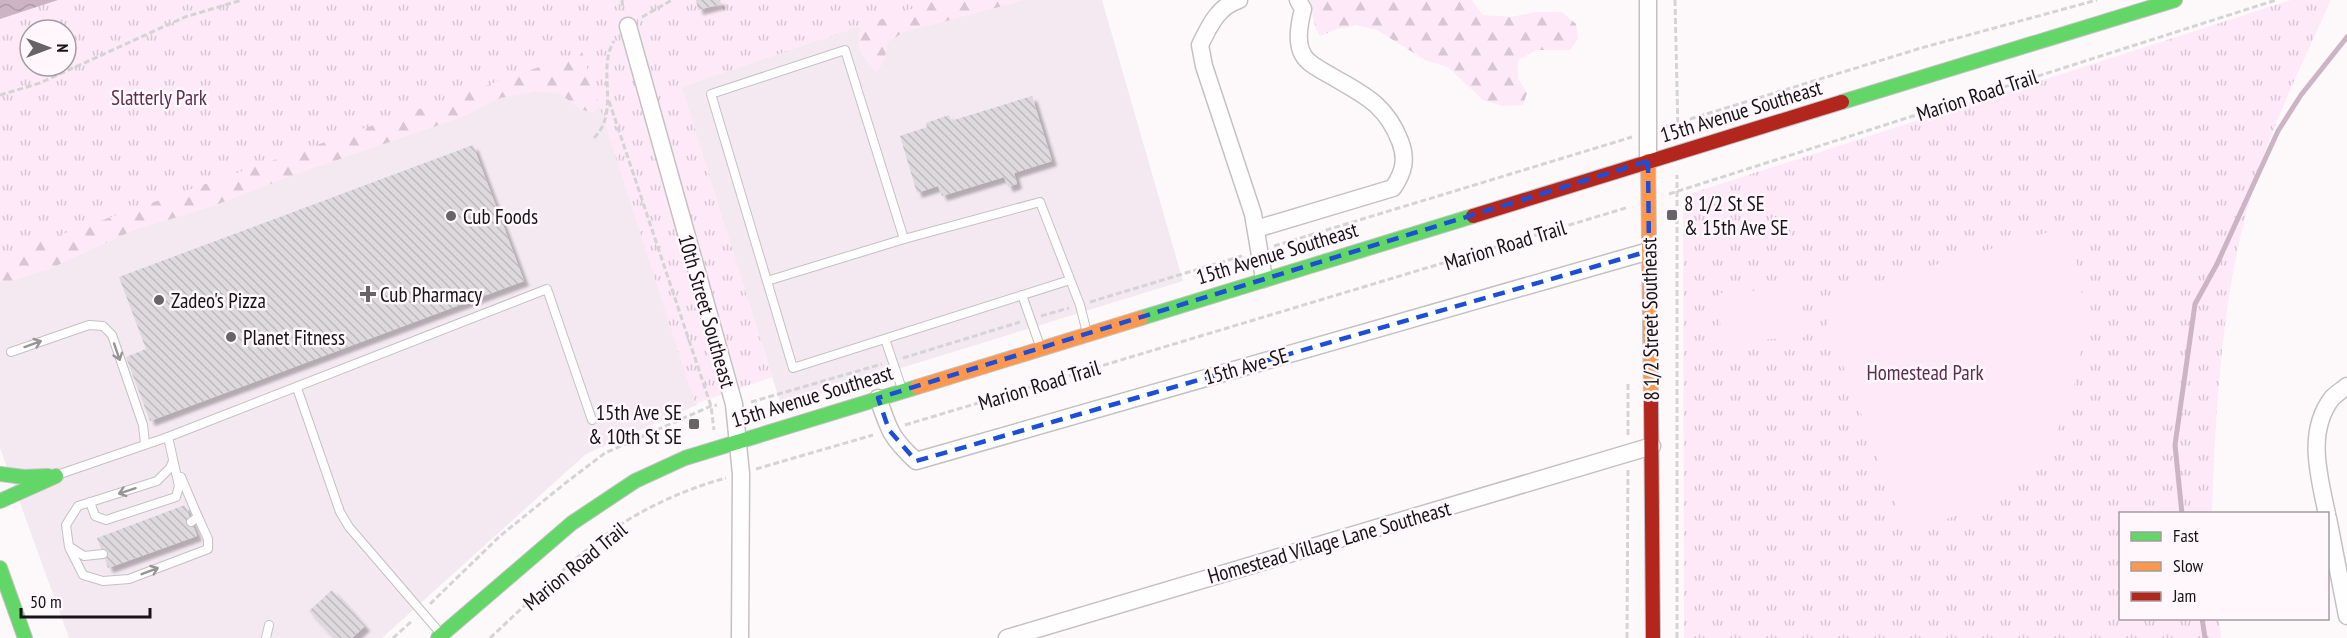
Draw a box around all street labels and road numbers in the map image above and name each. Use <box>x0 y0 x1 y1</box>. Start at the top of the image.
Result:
street label: Marion Road Trail <box>1913 63 2041 127</box>
street label: 15th Avenue Southeast <box>1657 74 1825 148</box>
street label: Marion Road Trail <box>1441 214 1569 276</box>
street label: 15th Avenue Southeast <box>1193 216 1361 290</box>
street label: 10th Street Southeast <box>672 231 742 391</box>
street label: 8 1/2 Street Southeast <box>1635 237 1665 401</box>
street label: 15th Ave SE <box>1201 341 1291 391</box>
street label: Marion Road Trail <box>975 354 1103 416</box>
street label: 15th Avenue Southeast <box>728 359 896 433</box>
street label: Homestead Village Lane Southeast <box>1204 494 1454 590</box>
street label: Marion Road Trail <box>518 516 632 616</box>

